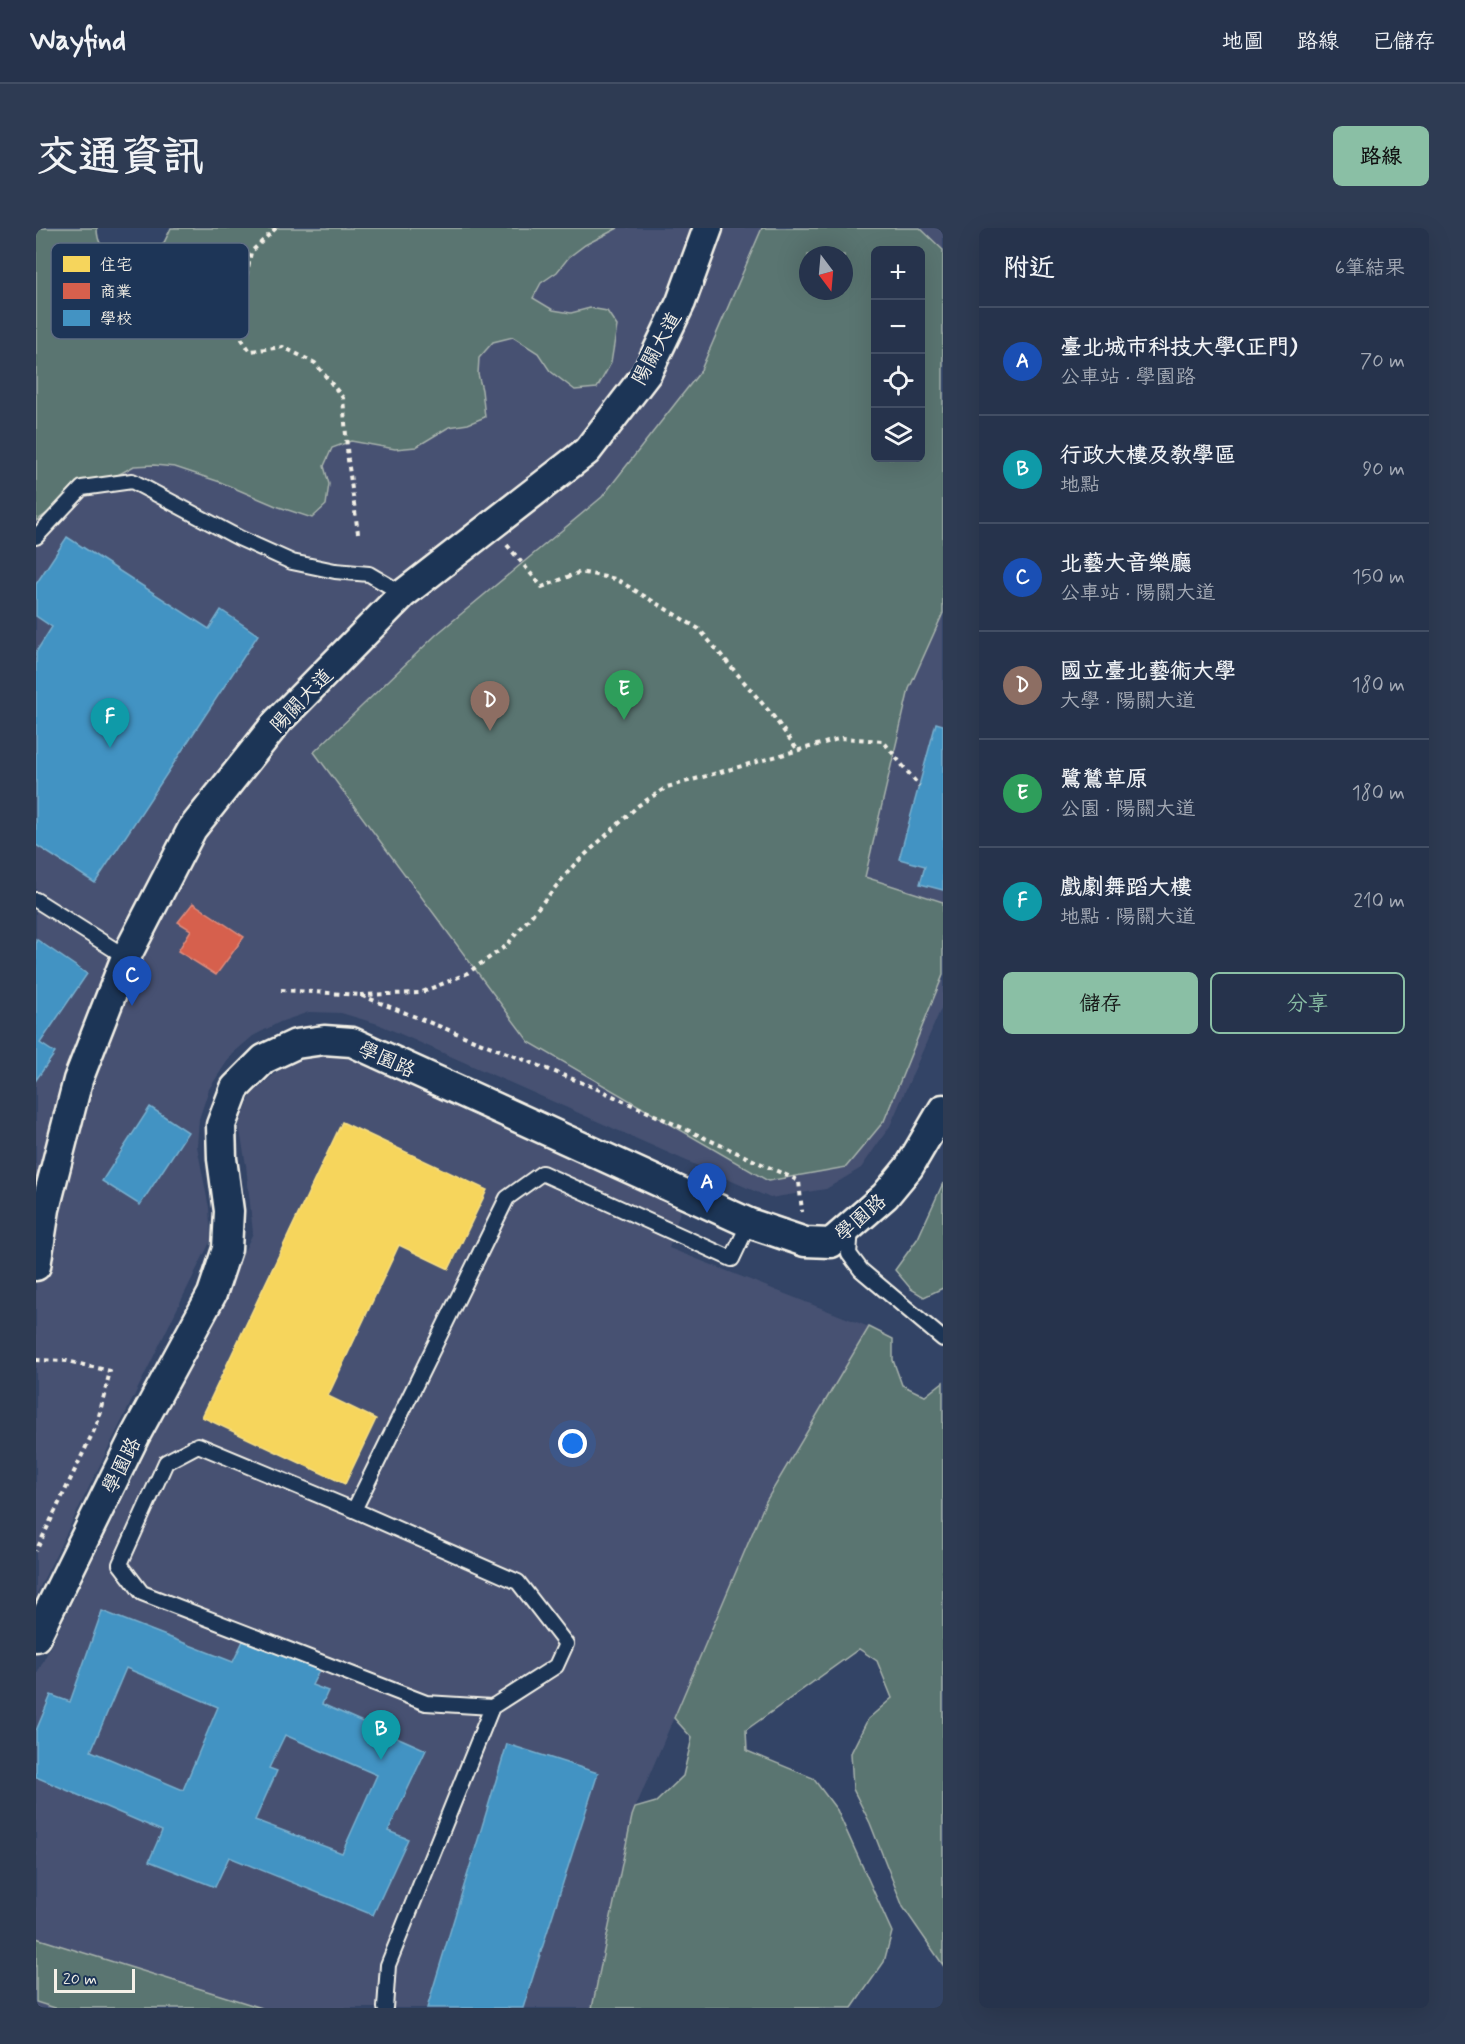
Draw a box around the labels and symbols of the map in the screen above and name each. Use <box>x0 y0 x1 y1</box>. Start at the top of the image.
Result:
legend <box>51 243 249 339</box>
north arrow <box>799 246 853 300</box>
text: 住宅 <box>100 255 132 276</box>
text: 商業 <box>100 282 132 303</box>
street label: 陽關大道 <box>626 307 689 390</box>
text: 學校 <box>100 309 132 330</box>
street label: 陽關大道 <box>265 663 340 739</box>
pin: E <box>604 670 644 720</box>
pin: D <box>470 682 510 731</box>
pin: F <box>90 698 130 748</box>
pin: C <box>112 956 152 1006</box>
street label: 學園路 <box>353 1036 420 1085</box>
pin: A <box>688 1164 726 1213</box>
street label: 學園路 <box>829 1188 893 1248</box>
your location <box>558 1429 587 1458</box>
street label: 學園路 <box>97 1432 148 1499</box>
pin: B <box>362 1710 400 1760</box>
scale bar <box>54 1966 135 1994</box>

